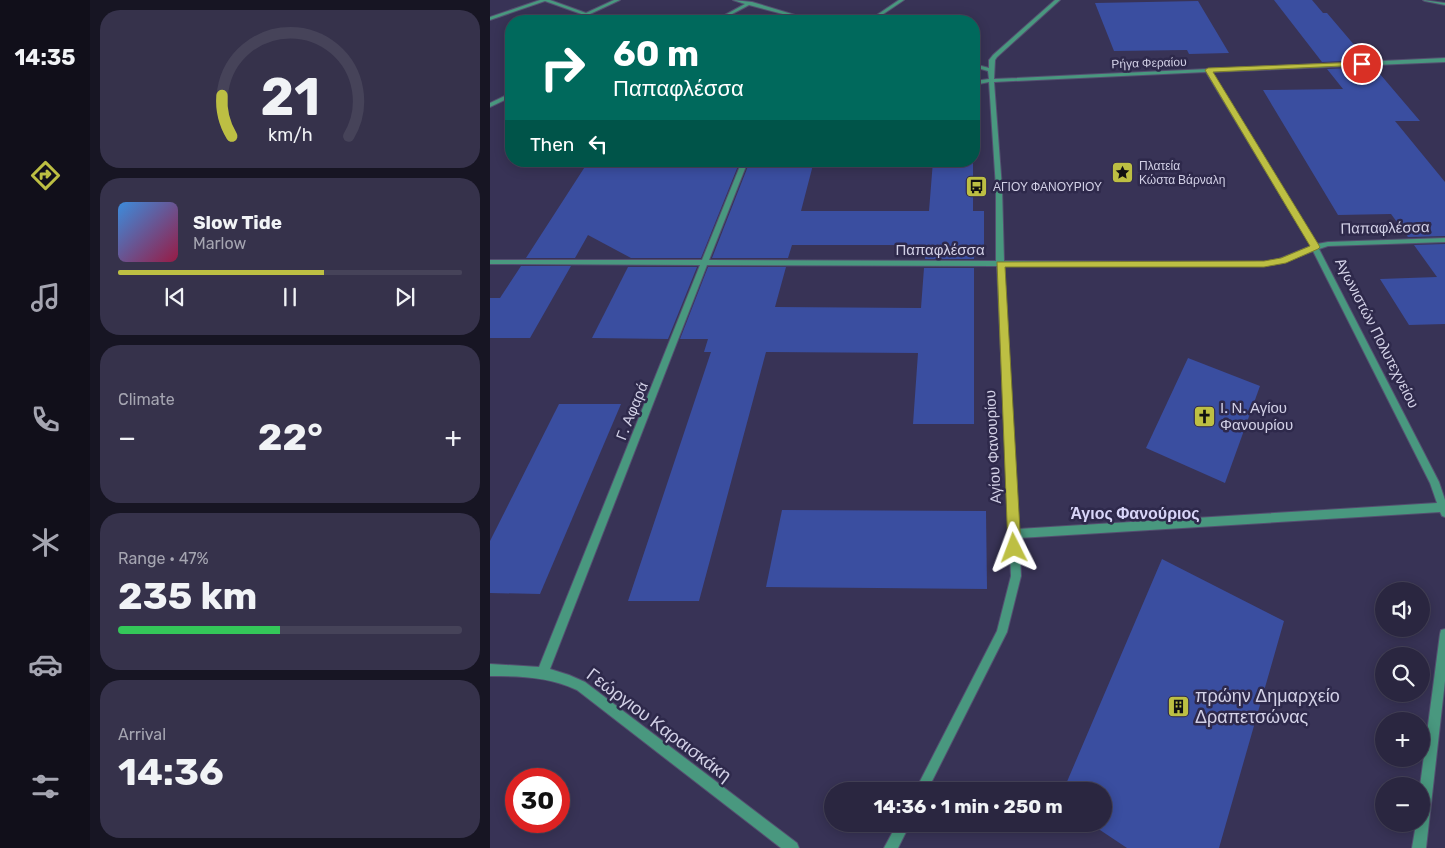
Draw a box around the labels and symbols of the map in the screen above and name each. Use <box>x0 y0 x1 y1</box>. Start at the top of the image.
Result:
pin <box>1341 43 1383 85</box>
street label: Ρήγα Φεραίου <box>1111 55 1187 71</box>
place label: Πλατεία Κώστα Βάρναλη <box>1139 159 1225 187</box>
place icon: Πλατεία Κώστα Βάρναλη <box>1111 161 1135 185</box>
bus stop icon: ΑΓΙΟΥ ΦΑΝΟΥΡΙΟΥ <box>965 175 989 199</box>
place label: ΑΓΙΟΥ ΦΑΝΟΥΡΙΟΥ <box>993 180 1102 194</box>
street label: Παπαφλέσσα <box>1340 218 1430 238</box>
street label: Παπαφλέσσα <box>895 241 985 259</box>
street label: Αγωνιστών Πολυτεχνείου <box>1331 255 1423 411</box>
street label: Γ. Αφαρά <box>612 379 652 443</box>
street label: Αγίου Φανουρίου <box>981 390 1005 504</box>
place label: Ι. Ν. Αγίου Φανουρίου <box>1220 399 1293 434</box>
church icon: Ι. Ν. Αγίου Φανουρίου <box>1192 405 1216 429</box>
district label: Άγιος Φανούριος <box>1070 504 1200 523</box>
position arrow <box>987 521 1039 573</box>
street label: Γεώργιου Καραισκάκη <box>582 663 736 787</box>
place label: πρώην Δημαρχείο Δραπετσώνας <box>1195 685 1340 728</box>
building icon: πρώην Δημαρχείο Δραπετσώνας <box>1167 694 1191 718</box>
speed limit sign: 30 <box>505 768 570 833</box>

